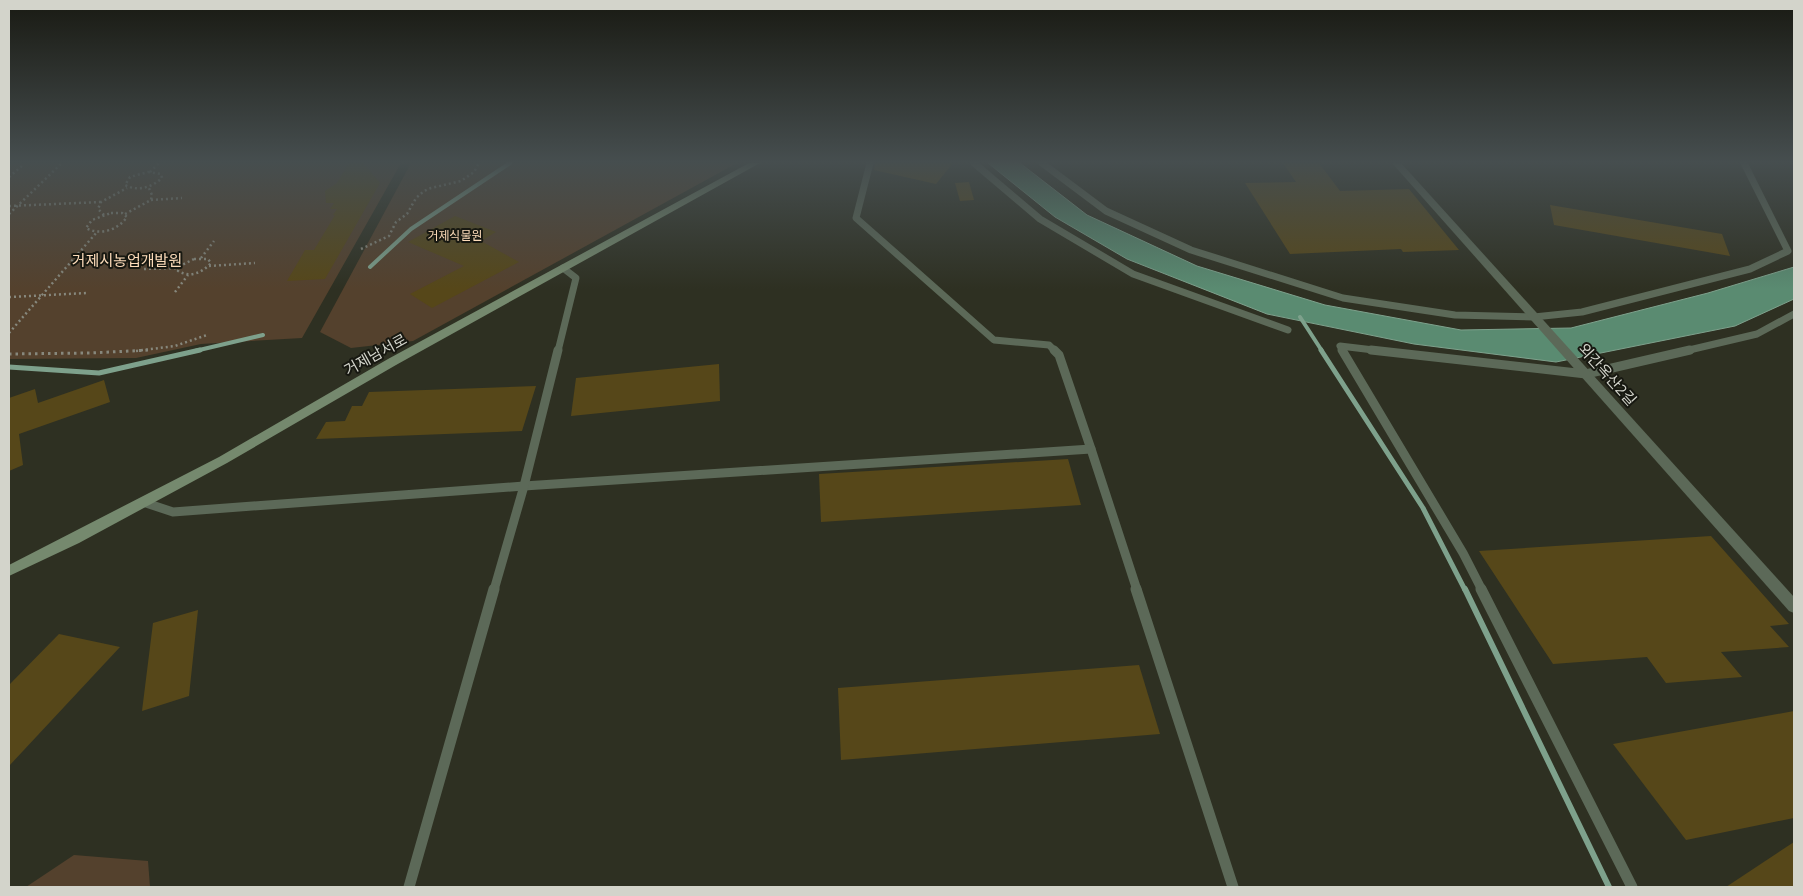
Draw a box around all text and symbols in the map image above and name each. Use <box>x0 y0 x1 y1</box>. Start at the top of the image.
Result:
park label: 거제식물원 <box>427 227 483 244</box>
park label: 거제시농업개발원 <box>72 250 182 270</box>
street label: 거제남서로 <box>340 329 410 379</box>
street label: 외간옥산2길 <box>1575 338 1641 410</box>

